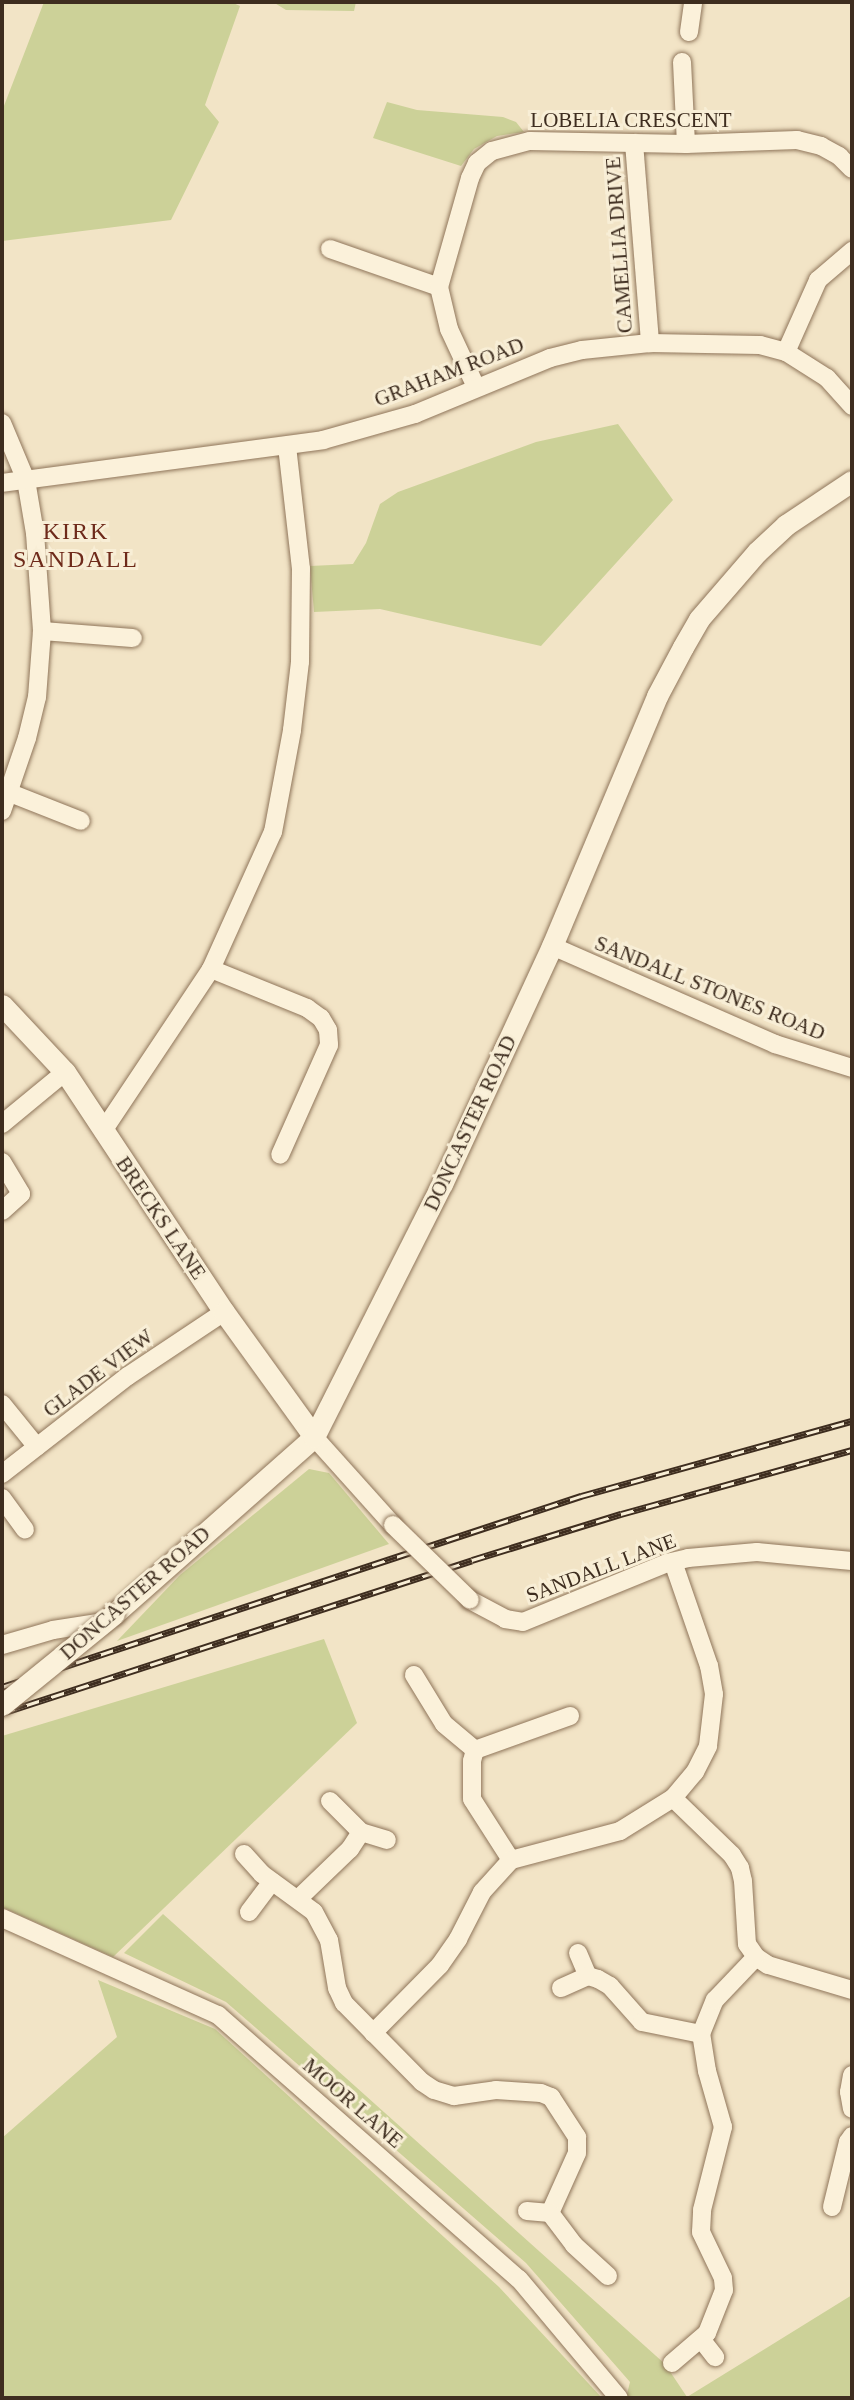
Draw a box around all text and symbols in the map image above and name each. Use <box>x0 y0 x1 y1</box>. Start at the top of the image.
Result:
street label: LOBELIA CRESCENT <box>530 107 732 133</box>
street label: CAMELLIA DRIVE <box>600 155 638 335</box>
street label: GRAHAM ROAD <box>371 332 527 412</box>
district label: KIRK SANDALL <box>14 518 138 574</box>
street label: SANDALL STONES ROAD <box>591 930 829 1046</box>
street label: DONCASTER ROAD <box>418 1031 522 1215</box>
street label: BRECKS LANE <box>111 1152 211 1284</box>
street label: GLADE VIEW <box>38 1323 158 1423</box>
street label: DONCASTER ROAD <box>55 1521 215 1665</box>
street label: SANDALL LANE <box>522 1528 680 1608</box>
street label: MOOR LANE <box>298 2053 408 2153</box>

